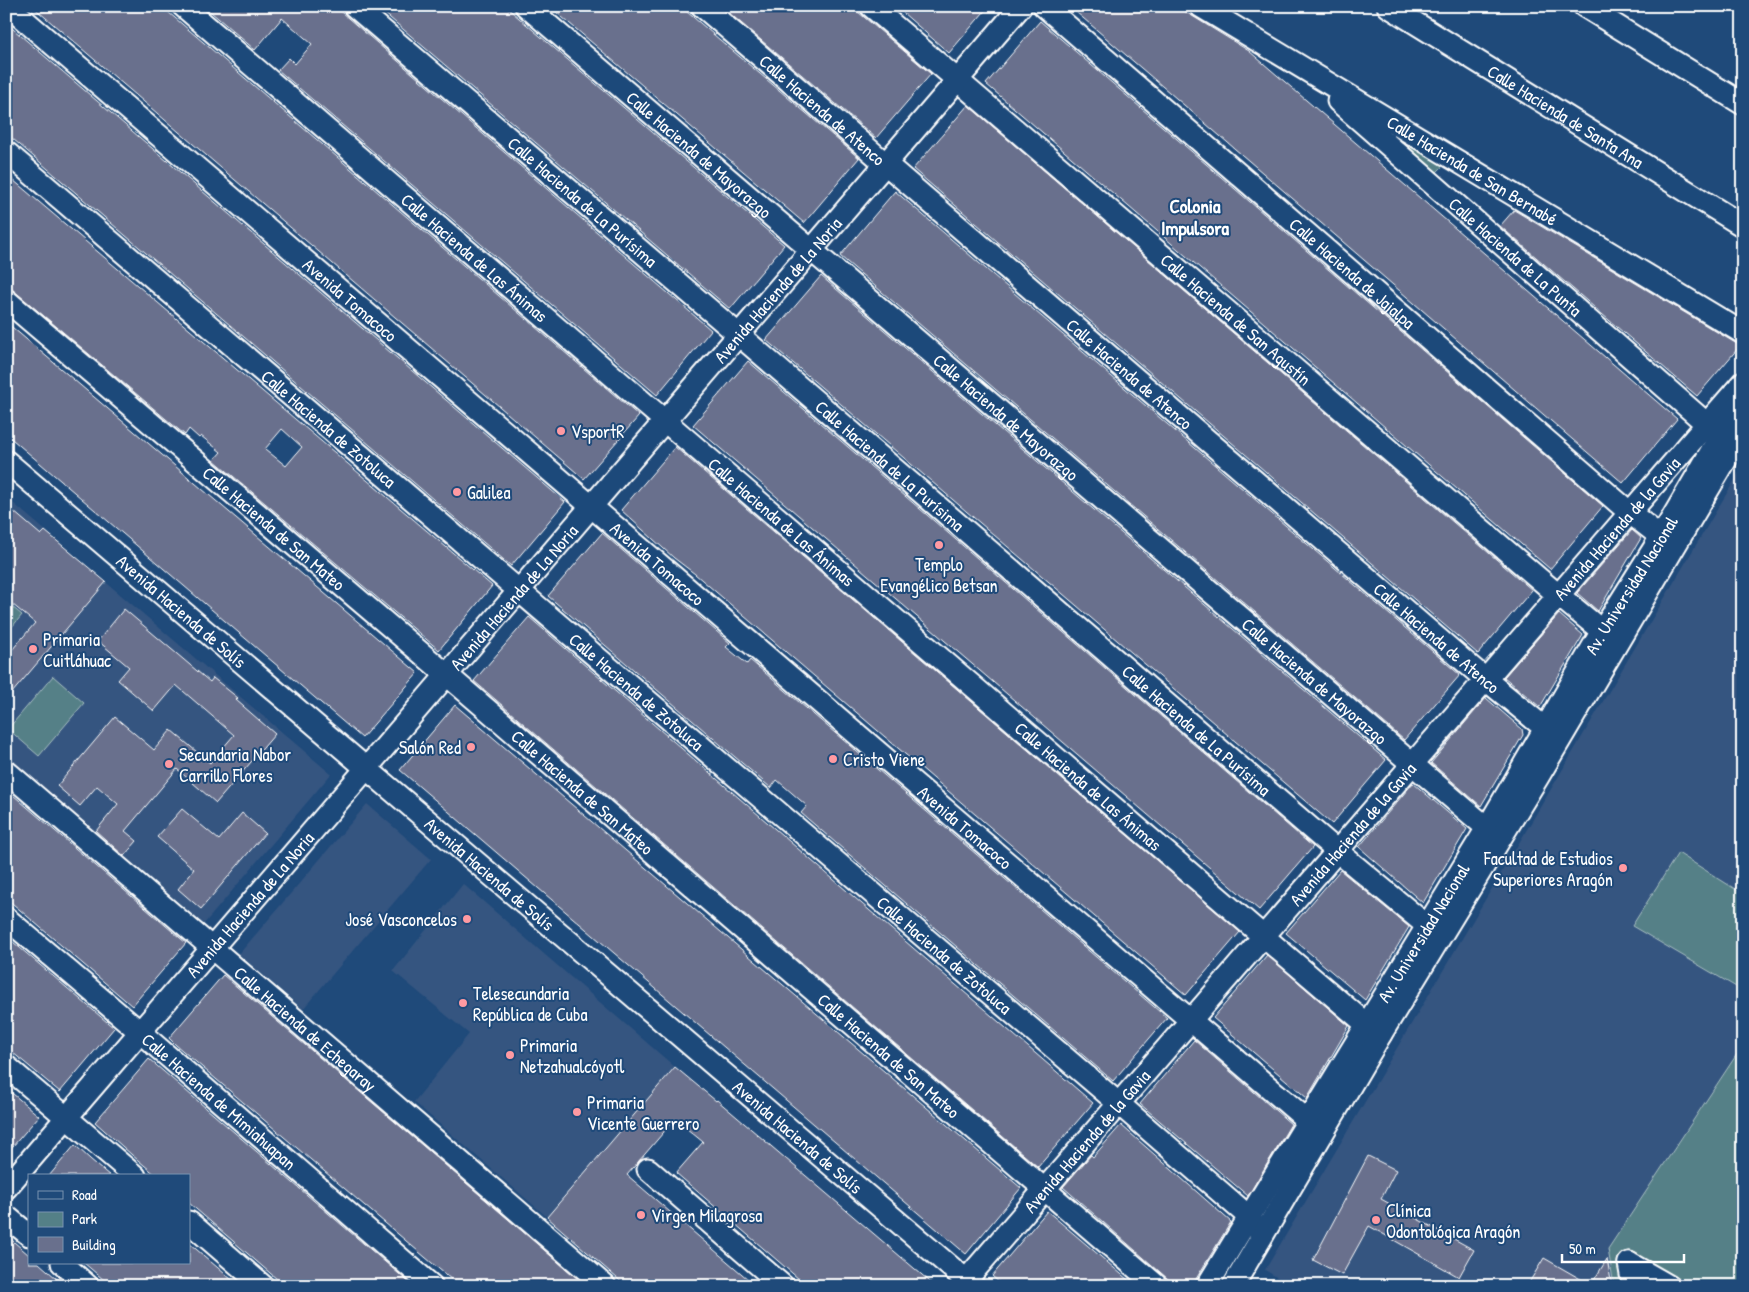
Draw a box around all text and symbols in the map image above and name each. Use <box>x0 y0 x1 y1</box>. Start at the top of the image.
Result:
street label: Calle Hacienda de Atenco <box>754 48 891 171</box>
street label: Calle Hacienda de Santa Ana <box>1483 58 1648 174</box>
street label: Calle Hacienda de Mayorazgo <box>621 85 777 224</box>
street label: Calle Hacienda de San Bernabé <box>1382 109 1562 231</box>
street label: Calle Hacienda de La Purísima <box>503 130 663 273</box>
street label: Calle Hacienda de Las Ánimas <box>396 187 554 328</box>
street label: Calle Hacienda de La Punta <box>1444 191 1588 322</box>
district label: Colonia Impulsora <box>1161 193 1230 242</box>
street label: Avenida Hacienda de La Noria <box>708 211 847 368</box>
street label: Calle Hacienda de Jajalpa <box>1284 211 1421 334</box>
street label: Calle Hacienda de San Agustín <box>1155 247 1317 391</box>
street label: Avenida Tomacoco <box>298 252 403 347</box>
street label: Calle Hacienda de Atenco <box>1061 312 1198 435</box>
street label: Calle Hacienda de Mayorazgo <box>928 347 1084 486</box>
street label: Calle Hacienda de Zotoluca <box>256 363 402 493</box>
street label: Calle Hacienda de La Purísima <box>810 394 970 537</box>
place label: VsportR <box>571 419 624 444</box>
marker: VsportR <box>555 425 567 437</box>
street label: Calle Hacienda de Las Ánimas <box>703 451 861 592</box>
street label: Avenida Hacienda de la Gavia <box>1548 451 1686 605</box>
street label: Calle Hacienda de San Mateo <box>197 460 351 596</box>
place label: Galilea <box>467 480 511 505</box>
marker: Galilea <box>451 486 463 498</box>
street label: Av. Universidad Nacional <box>1578 511 1683 659</box>
street label: Avenida Tomacoco <box>605 516 710 611</box>
street label: Avenida Hacienda de La Noria <box>444 519 583 675</box>
marker: Templo Evangélico Betsan <box>933 539 945 551</box>
street label: Avenida Hacienda de Solís <box>111 548 252 673</box>
place label: Templo Evangélico Betsan <box>880 552 998 598</box>
street label: Calle Hacienda de Atenco <box>1368 576 1505 699</box>
street label: Calle Hacienda de Mayorazgo <box>1237 611 1393 750</box>
place label: Primaria Cuitláhuac <box>43 627 111 673</box>
street label: Calle Hacienda de Zotoluca <box>564 627 710 756</box>
marker: Primaria Cuitláhuac <box>27 643 39 655</box>
street label: Calle Hacienda de La Purísima <box>1117 659 1277 801</box>
street label: Calle Hacienda de Las Ánimas <box>1010 715 1167 856</box>
street label: Calle Hacienda de San Mateo <box>506 724 659 860</box>
place label: Salón Red <box>399 735 461 760</box>
marker: Salón Red <box>465 741 477 753</box>
place label: Secundaria Nabor Carrillo Flores <box>179 742 291 788</box>
place label: Cristo Viene <box>843 747 925 772</box>
marker: Cristo Viene <box>827 753 839 765</box>
street label: Avenida Hacienda de la Gavia <box>1283 757 1421 911</box>
marker: Secundaria Nabor Carrillo Flores <box>163 758 175 770</box>
street label: Avenida Tomacoco <box>913 779 1018 875</box>
street label: Avenida Hacienda de Solís <box>420 811 560 936</box>
street label: Avenida Hacienda de La Noria <box>180 826 319 983</box>
place label: Facultad de Estudios Superiores Aragón <box>1483 846 1613 892</box>
street label: Av. Universidad Nacional <box>1371 858 1475 1007</box>
marker: Facultad de Estudios Superiores Aragón <box>1617 862 1629 874</box>
street label: Calle Hacienda de Zotoluca <box>872 890 1017 1020</box>
place label: José Vasconcelos <box>345 907 457 932</box>
marker: José Vasconcelos <box>461 913 473 925</box>
street label: Calle Hacienda de Echegaray <box>229 960 383 1097</box>
place label: Telesecundaria República de Cuba <box>473 981 588 1027</box>
street label: Calle Hacienda de San Mateo <box>812 987 966 1124</box>
marker: Telesecundaria República de Cuba <box>457 997 469 1009</box>
street label: Calle Hacienda de Mimiahuapan <box>137 1027 302 1175</box>
place label: Primaria Netzahualcóyotl <box>520 1033 625 1079</box>
marker: Primaria Netzahualcóyotl <box>504 1049 516 1061</box>
street label: Avenida Hacienda de la Gavia <box>1018 1064 1156 1218</box>
street label: Avenida Hacienda de Solís <box>728 1074 868 1199</box>
place label: Primaria Vicente Guerrero <box>587 1090 699 1136</box>
marker: Primaria Vicente Guerrero <box>571 1106 583 1118</box>
legend <box>28 1174 190 1264</box>
text: Road <box>72 1184 97 1205</box>
place label: Clínica Odontológica Aragón <box>1386 1198 1520 1244</box>
place label: Virgen Milagrosa <box>651 1203 762 1228</box>
text: Park <box>72 1208 97 1229</box>
marker: Virgen Milagrosa <box>635 1209 647 1221</box>
marker: Clínica Odontológica Aragón <box>1370 1214 1382 1226</box>
scale bar <box>1562 1232 1684 1264</box>
text: Building <box>72 1234 116 1255</box>
text: 50 m <box>1569 1238 1596 1259</box>

